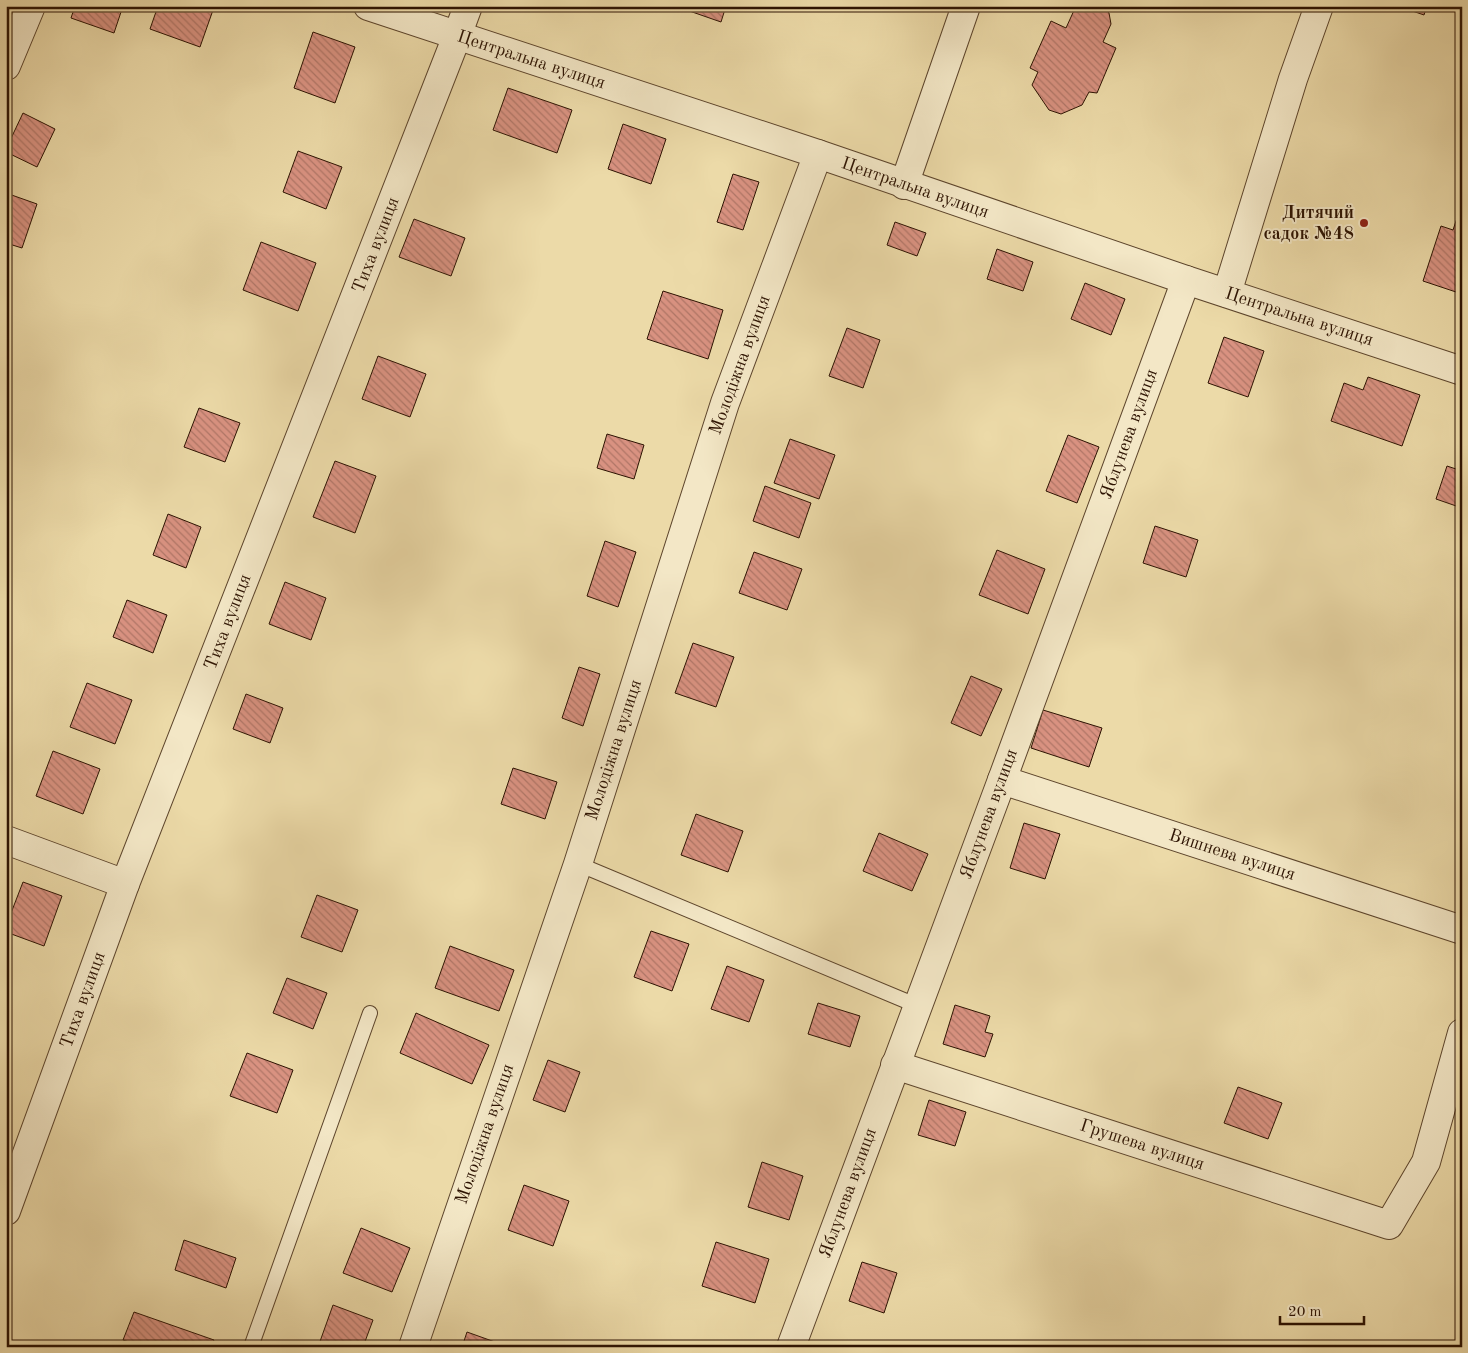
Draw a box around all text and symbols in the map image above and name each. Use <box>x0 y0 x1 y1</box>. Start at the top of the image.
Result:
street label: Центральна вулиця <box>455 28 607 92</box>
street label: Центральна вулиця <box>839 154 991 222</box>
street label: Тиха вулиця <box>350 195 402 295</box>
place label: Дитячий садок №48 <box>1263 204 1354 243</box>
marker: Дитячий садок №48 <box>1358 217 1370 229</box>
street label: Центральна вулиця <box>1223 285 1375 349</box>
street label: Молодіжна вулиця <box>706 293 774 437</box>
street label: Яблунева вулиця <box>1097 367 1161 501</box>
street label: Тиха вулиця <box>202 572 254 672</box>
street label: Молодіжна вулиця <box>583 677 645 823</box>
street label: Яблунева вулиця <box>957 747 1021 881</box>
street label: Вишнева вулиця <box>1167 826 1297 884</box>
street label: Тиха вулиця <box>57 949 109 1051</box>
street label: Молодіжна вулиця <box>453 1062 517 1206</box>
street label: Грушева вулиця <box>1077 1116 1207 1174</box>
street label: Яблунева вулиця <box>816 1126 880 1260</box>
scale bar <box>1280 1293 1364 1325</box>
text: 20 m <box>1288 1305 1322 1320</box>

